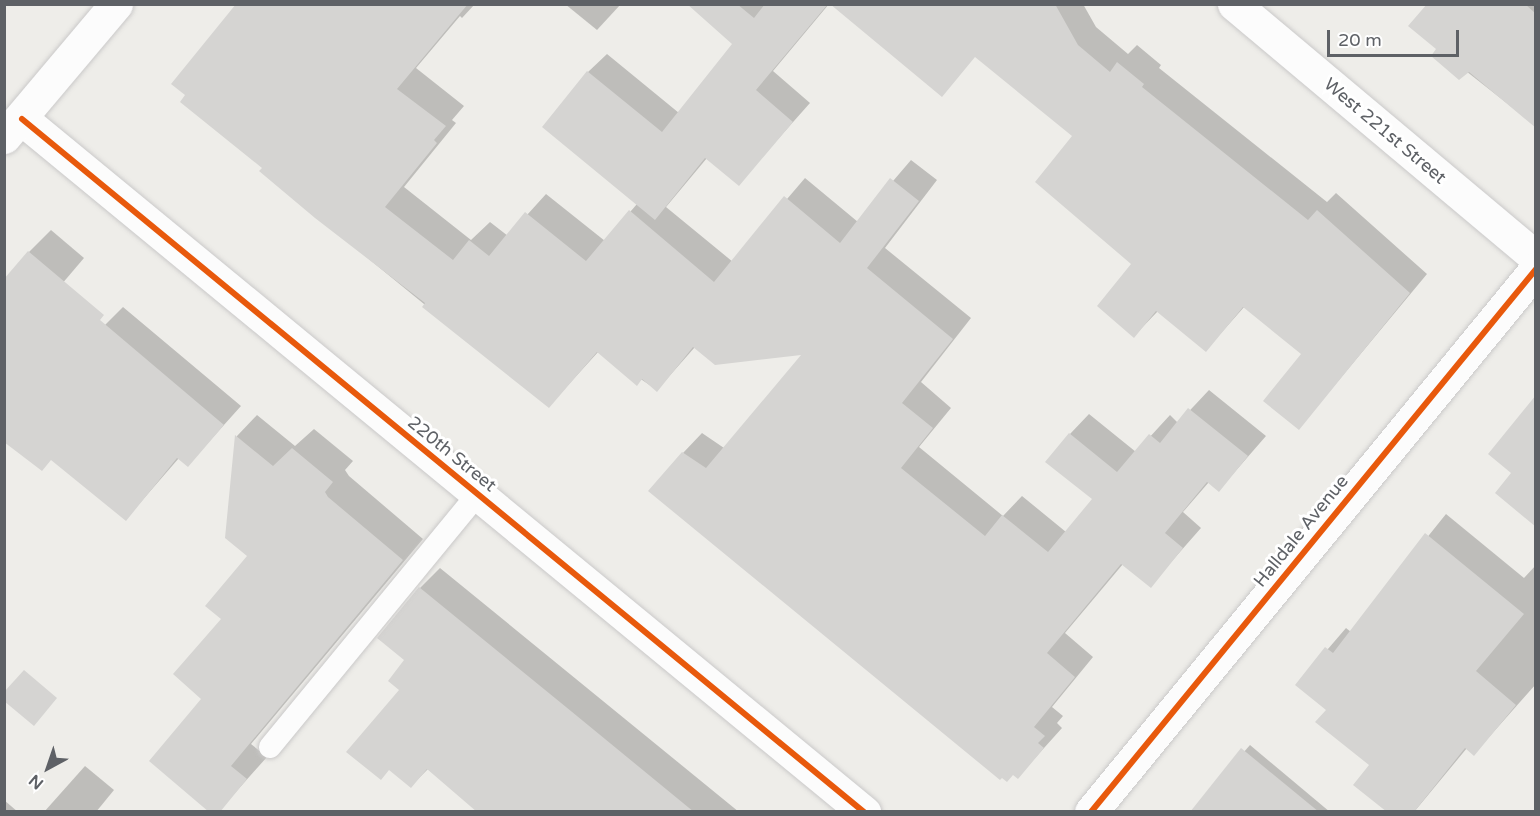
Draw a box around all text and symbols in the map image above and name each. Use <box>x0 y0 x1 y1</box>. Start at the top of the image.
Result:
scale bar <box>1330 18 1462 56</box>
text: 20 m <box>1338 29 1382 51</box>
street label: West 221st Street <box>1319 73 1451 189</box>
street label: 220th Street <box>403 412 501 496</box>
street label: Halldale Avenue <box>1249 471 1353 591</box>
north arrow <box>18 738 78 798</box>
text: N <box>25 770 48 794</box>

